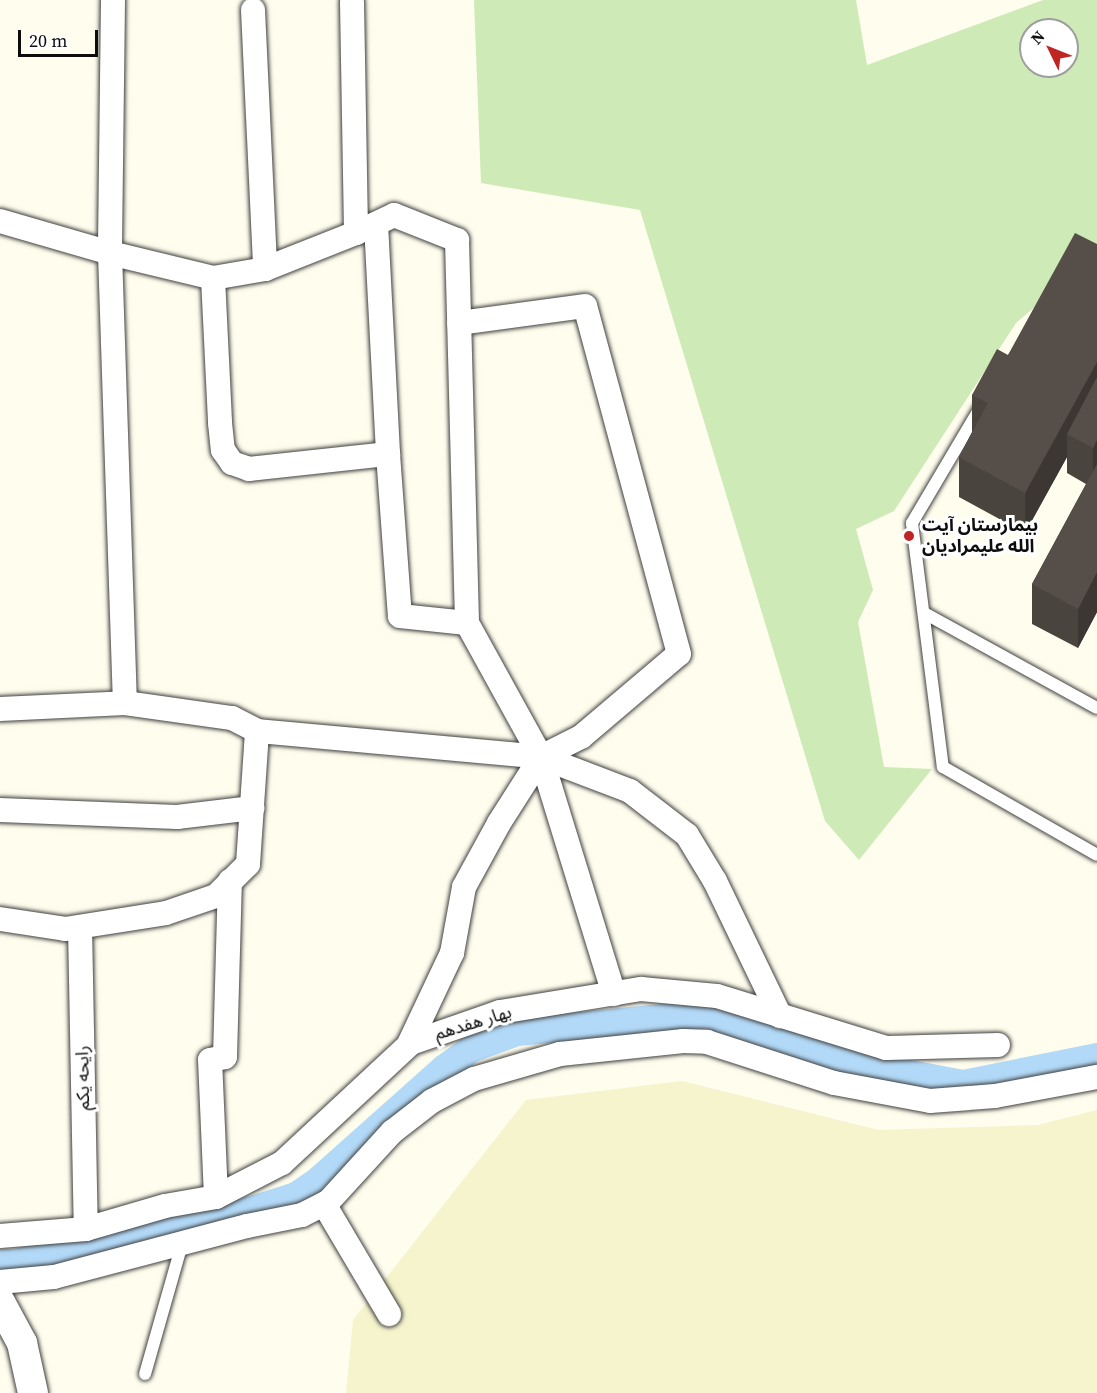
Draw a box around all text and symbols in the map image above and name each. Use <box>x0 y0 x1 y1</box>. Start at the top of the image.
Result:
scale bar <box>21 18 100 56</box>
north arrow <box>1019 18 1079 78</box>
text: N <box>1025 25 1049 49</box>
text: 20 m <box>29 28 67 53</box>
place label: بیمارستان آیت الله علیمرادیان <box>922 515 1038 558</box>
marker: بیمارستان آیت الله علیمرادیان <box>900 527 918 545</box>
street label: بهار هفدهم <box>432 1001 514 1045</box>
street label: رایحه یکم <box>72 1045 94 1111</box>

